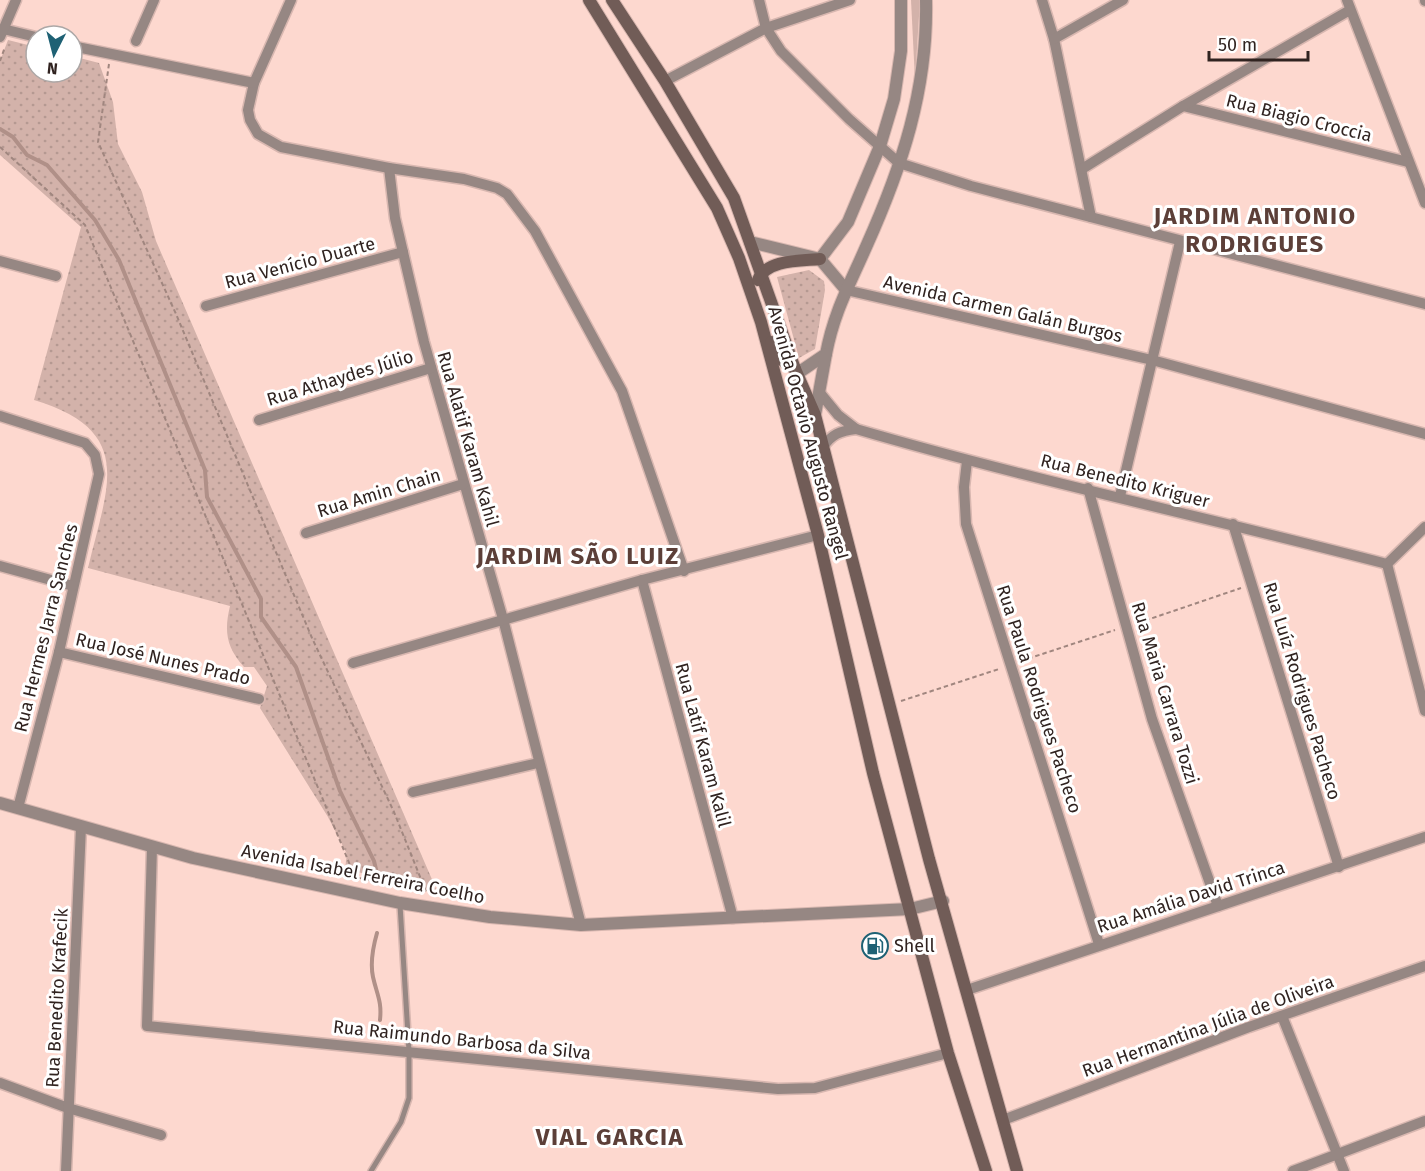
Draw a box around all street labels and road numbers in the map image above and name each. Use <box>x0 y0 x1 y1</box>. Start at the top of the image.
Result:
street label: Rua Biagio Croccia <box>1224 89 1374 147</box>
street label: Rua Venício Duarte <box>222 232 378 294</box>
street label: Avenida Carmen Galán Burgos <box>881 271 1125 347</box>
street label: Avenida Octavio Augusto Rangel <box>764 304 852 562</box>
street label: Rua Athaydes Júlio <box>264 345 416 411</box>
street label: Rua Alatif Karam Kahil <box>432 349 504 529</box>
street label: Rua Benedito Kriguer <box>1038 449 1212 513</box>
street label: Rua Amin Chain <box>315 464 443 522</box>
street label: Rua Hermes Jarra Sanches <box>9 522 83 734</box>
street label: Rua Luíz Rodrigues Pacheco <box>1258 580 1346 802</box>
street label: Rua Paula Rodrigues Pacheco <box>992 582 1086 816</box>
street label: Rua Maria Carrara Tozzi <box>1127 599 1203 787</box>
street label: Rua José Nunes Prado <box>73 628 253 690</box>
street label: Rua Latif Karam Kalil <box>670 660 736 830</box>
street label: Avenida Isabel Ferreira Coelho <box>240 840 486 908</box>
street label: Rua Amália David Trinca <box>1094 856 1288 938</box>
street label: Rua Benedito Krafecik <box>41 907 73 1088</box>
street label: Rua Hermantina Júlia de Oliveira <box>1079 970 1337 1082</box>
street label: Rua Raimundo Barbosa da Silva <box>332 1016 592 1064</box>

